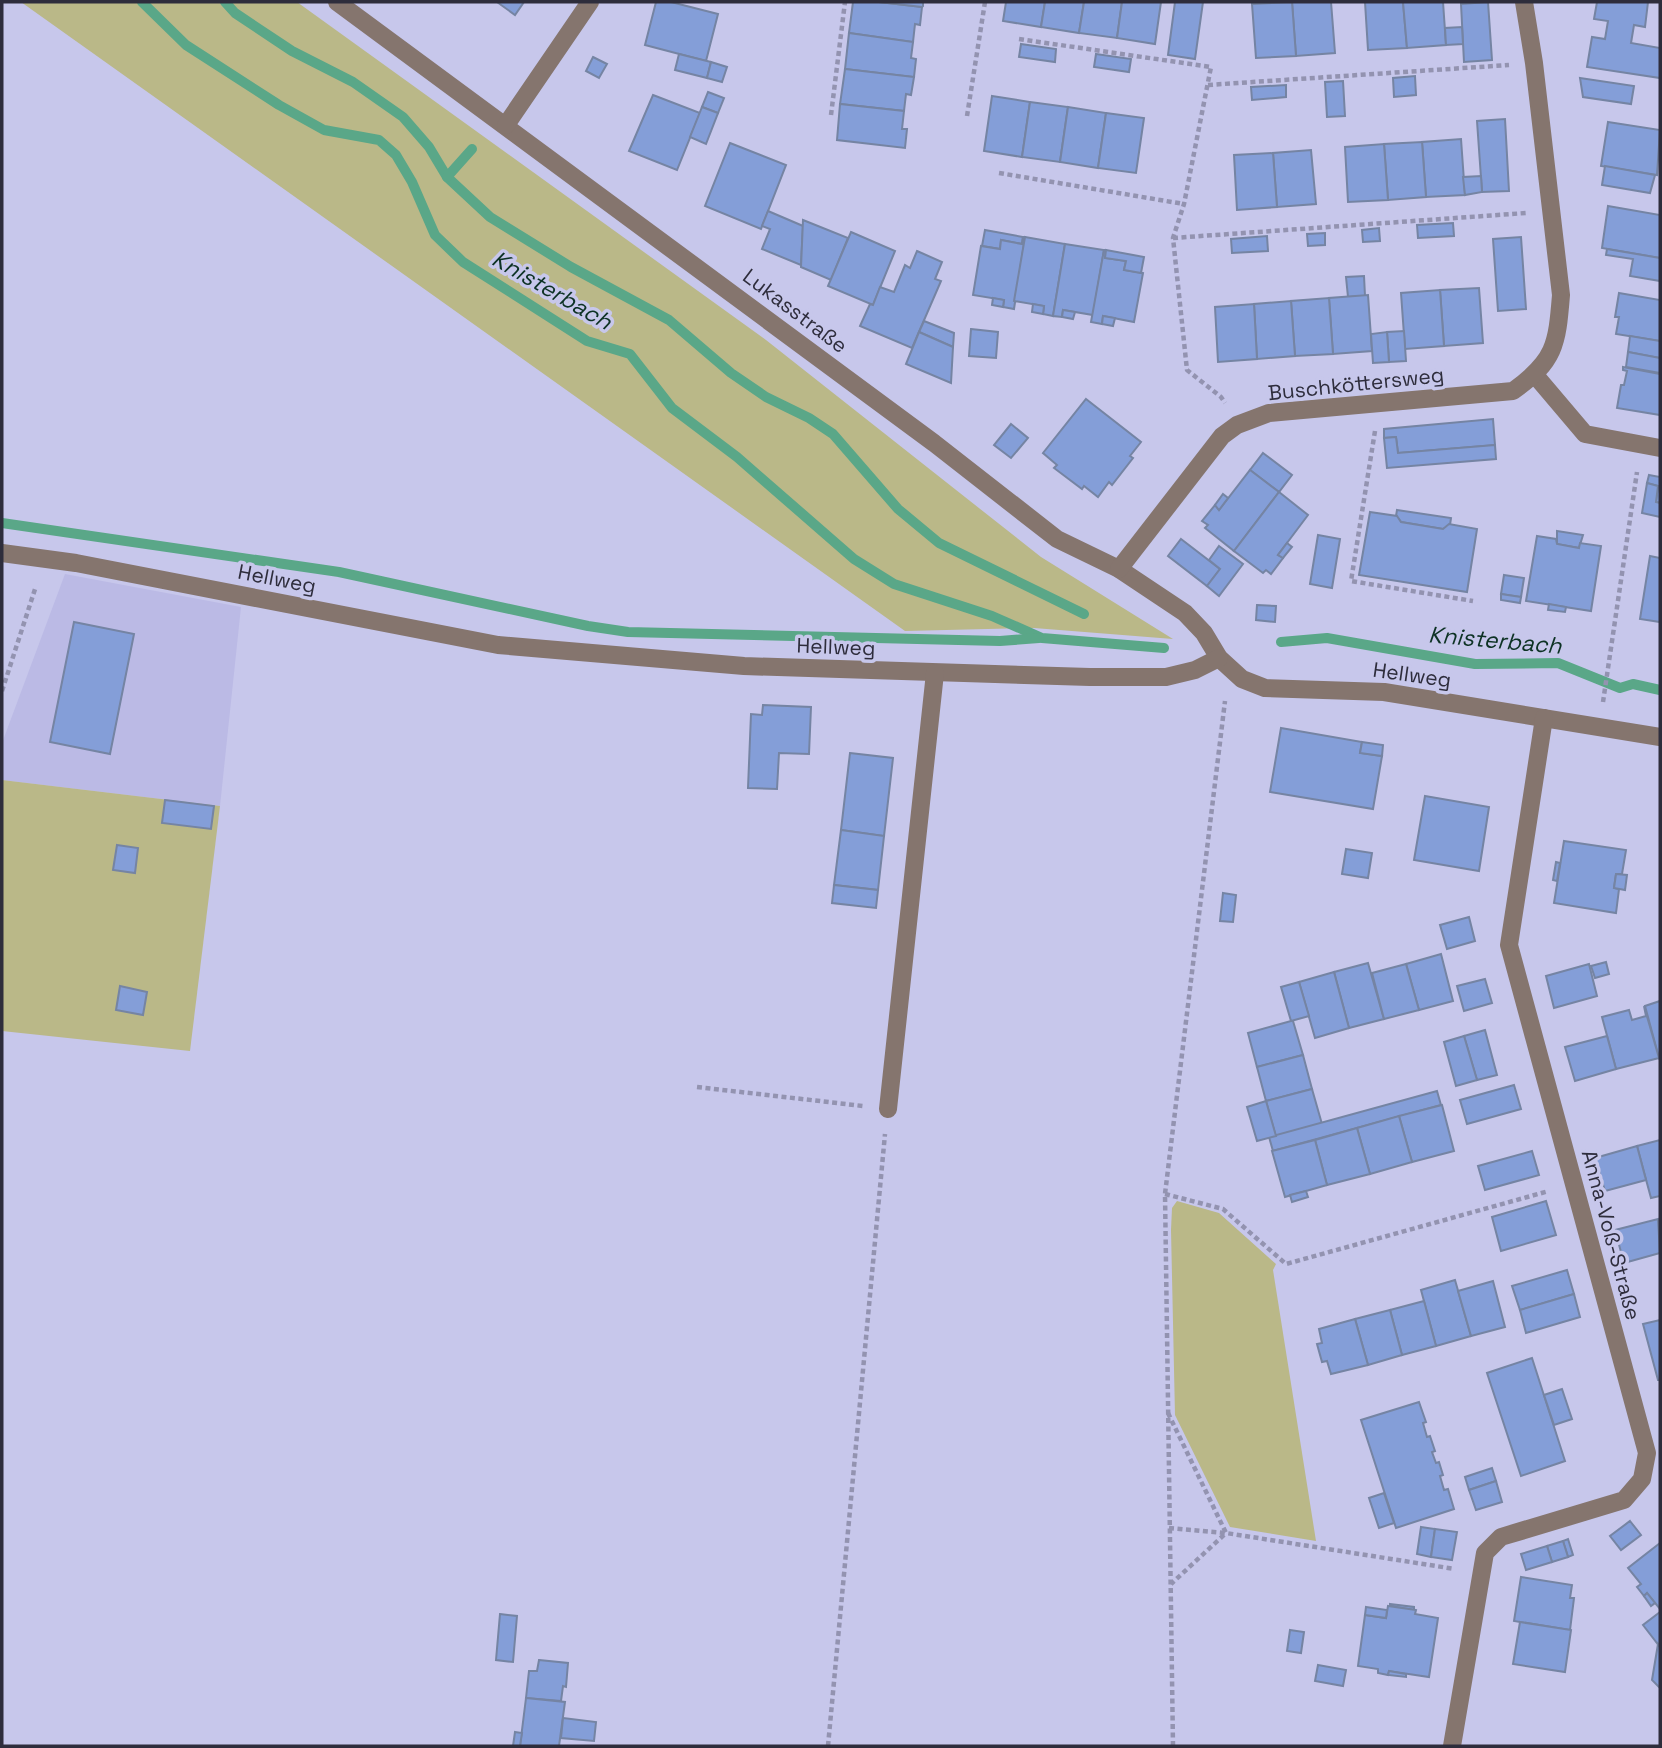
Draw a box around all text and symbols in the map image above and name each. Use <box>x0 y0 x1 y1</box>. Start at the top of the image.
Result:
water label: Knisterbach <box>487 244 618 337</box>
street label: Lukasstraße <box>738 262 853 359</box>
street label: Buschköttersweg <box>1267 361 1445 406</box>
street label: Hellweg <box>236 558 318 599</box>
water label: Knisterbach <box>1427 619 1564 661</box>
street label: Hellweg <box>796 632 876 661</box>
street label: Hellweg <box>1371 656 1453 693</box>
street label: Anna-Voß-Straße <box>1576 1147 1647 1323</box>

